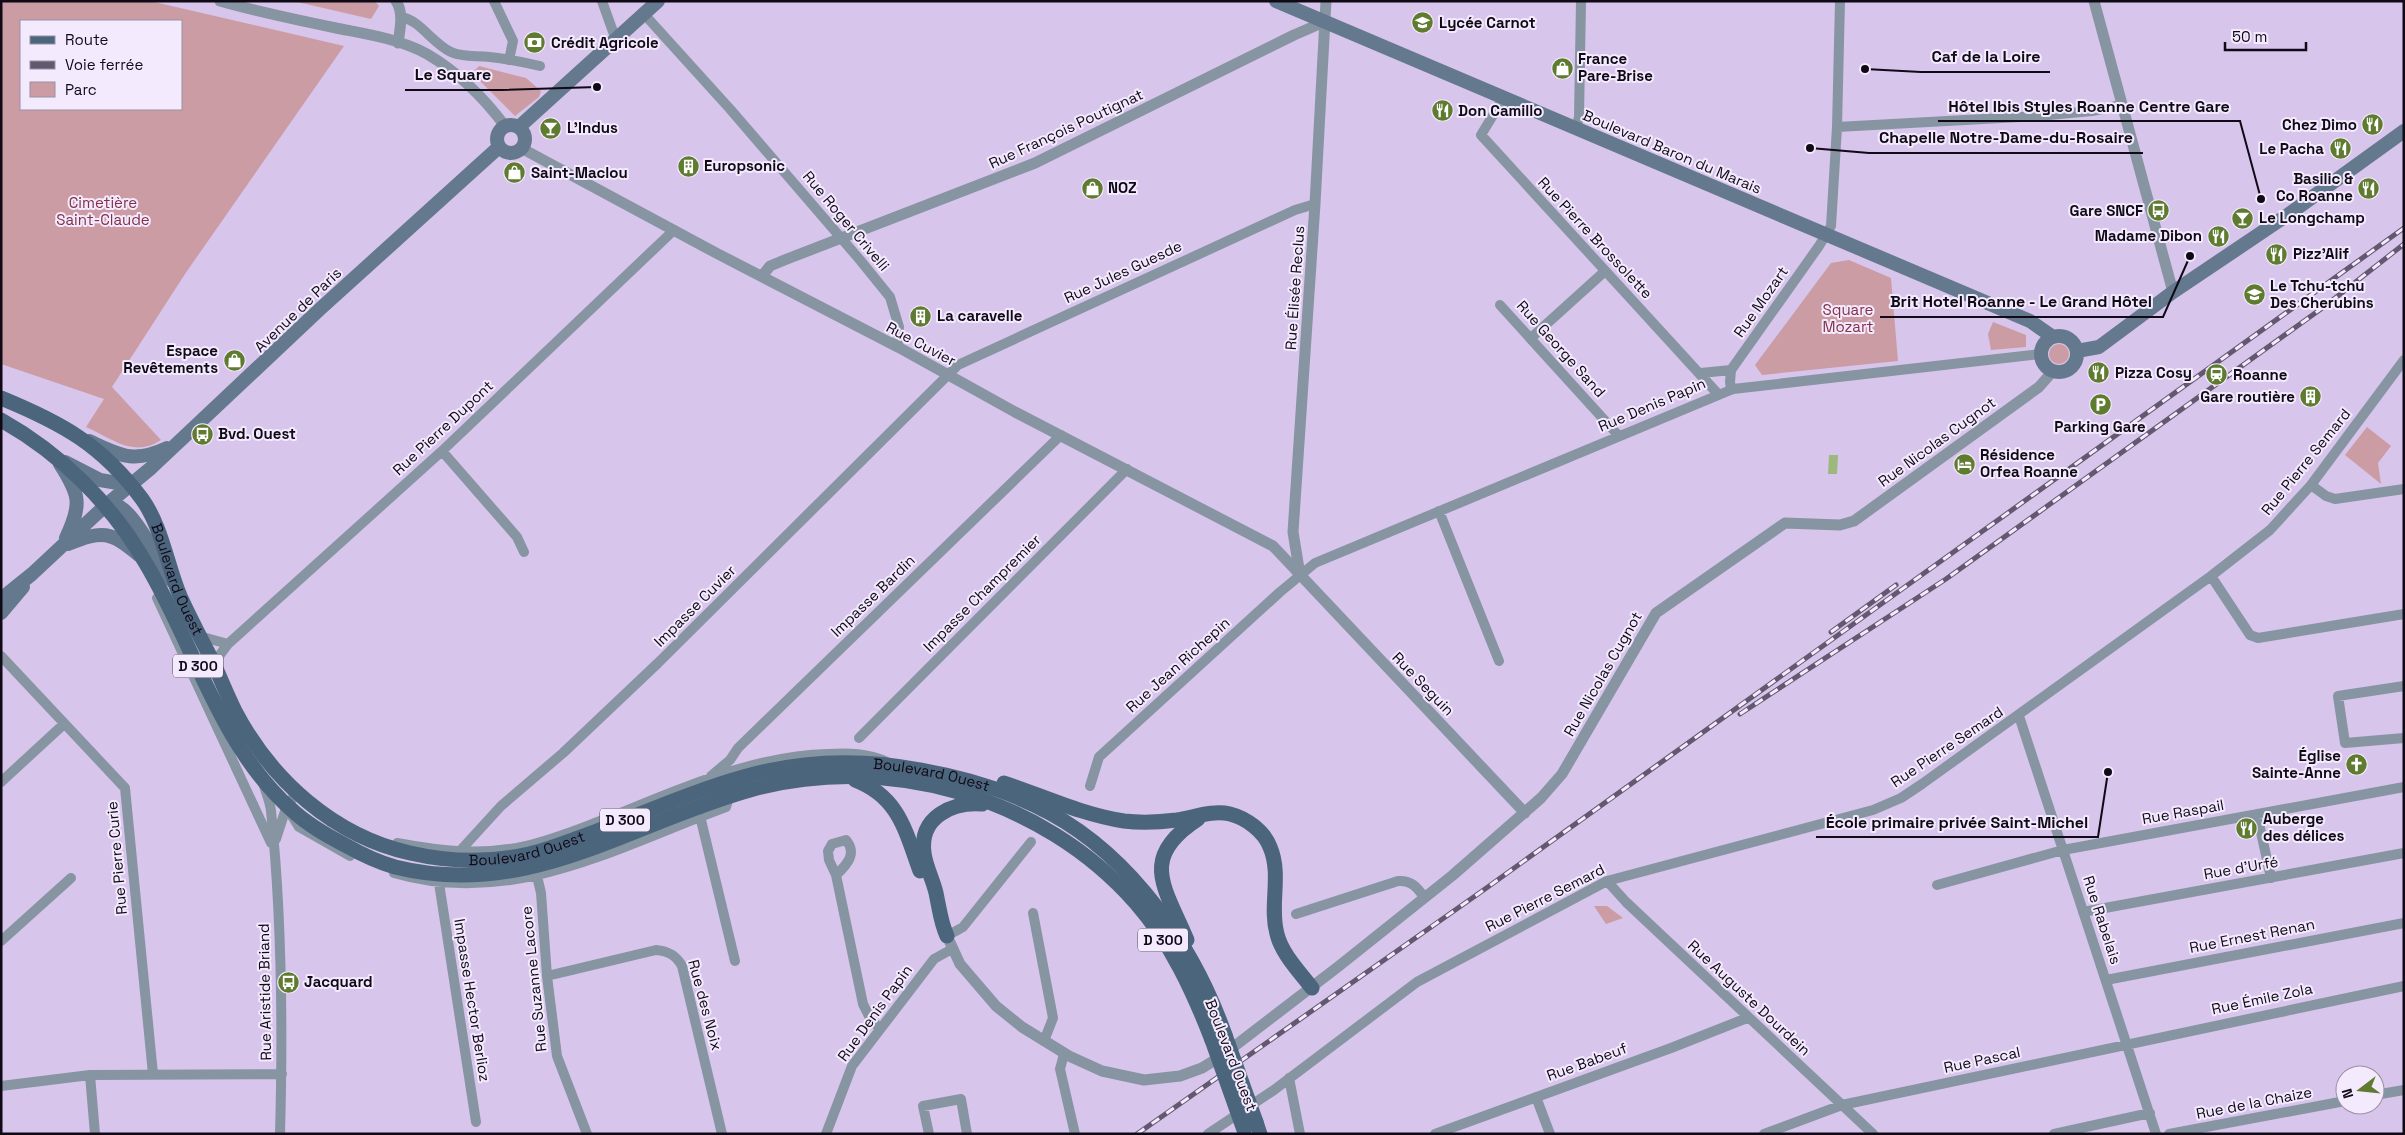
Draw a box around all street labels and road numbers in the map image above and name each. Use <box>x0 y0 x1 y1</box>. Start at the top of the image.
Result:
street label: Rue François Poutignat <box>986 84 1146 173</box>
street label: Boulevard Baron du Marais <box>1580 105 1764 198</box>
street label: Rue Roger Crivelli <box>799 167 894 275</box>
street label: Rue Pierre Brossolette <box>1534 173 1657 303</box>
street label: Rue Élisée Reclus <box>1281 225 1308 351</box>
street label: Rue Jules Guesde <box>1061 236 1185 307</box>
street label: Rue Mozart <box>1729 262 1792 341</box>
street label: Avenue de Paris <box>250 263 345 356</box>
street label: Rue George Sand <box>1513 296 1610 401</box>
street label: Rue Cuvier <box>883 317 960 370</box>
street label: Rue Denis Papin <box>1595 373 1708 436</box>
street label: Rue Pierre Dupont <box>388 376 497 479</box>
street label: Rue Nicolas Cugnot <box>1874 392 1999 491</box>
street label: Rue Pierre Semard <box>2257 405 2354 519</box>
street label: Boulevard Ouest <box>147 520 208 639</box>
street label: Impasse Champremier <box>919 530 1045 655</box>
street label: Impasse Bardin <box>827 551 919 641</box>
street label: Impasse Cuvier <box>650 560 740 651</box>
street label: Rue Nicolas Cugnot <box>1559 608 1646 739</box>
street label: Rue Jean Richepin <box>1122 613 1234 716</box>
street label: Rue Seguin <box>1388 648 1458 719</box>
road number: D 300 <box>173 654 223 678</box>
street label: Rue Pierre Semard <box>1887 702 2006 791</box>
street label: Boulevard Ouest <box>872 754 993 796</box>
street label: Rue Raspail <box>2140 795 2225 828</box>
street label: Rue Pierre Curie <box>102 800 131 916</box>
road number: D 300 <box>600 808 650 832</box>
street label: Boulevard Ouest <box>468 826 587 869</box>
street label: Rue d'Urfé <box>2202 852 2280 883</box>
street label: Rue Pierre Semard <box>1482 859 1608 936</box>
street label: Rue Rabelais <box>2079 873 2126 967</box>
street label: Rue Suzanne Lacore <box>516 905 551 1053</box>
street label: Rue Ernest Renan <box>2188 914 2316 957</box>
street label: Impasse Hector Berlioz <box>450 917 495 1083</box>
street label: Rue Aristide Briand <box>254 923 275 1061</box>
road number: D 300 <box>1138 928 1188 952</box>
street label: Rue Auguste Dourdein <box>1684 936 1815 1059</box>
street label: Rue des Noix <box>684 957 727 1053</box>
street label: Rue Denis Papin <box>833 961 916 1065</box>
street label: Rue Émile Zola <box>2210 978 2315 1018</box>
street label: Boulevard Ouest <box>1201 996 1262 1114</box>
street label: Rue Babeuf <box>1544 1038 1630 1085</box>
street label: Rue Pascal <box>1942 1042 2022 1077</box>
street label: Rue de la Chaize <box>2194 1082 2313 1123</box>

